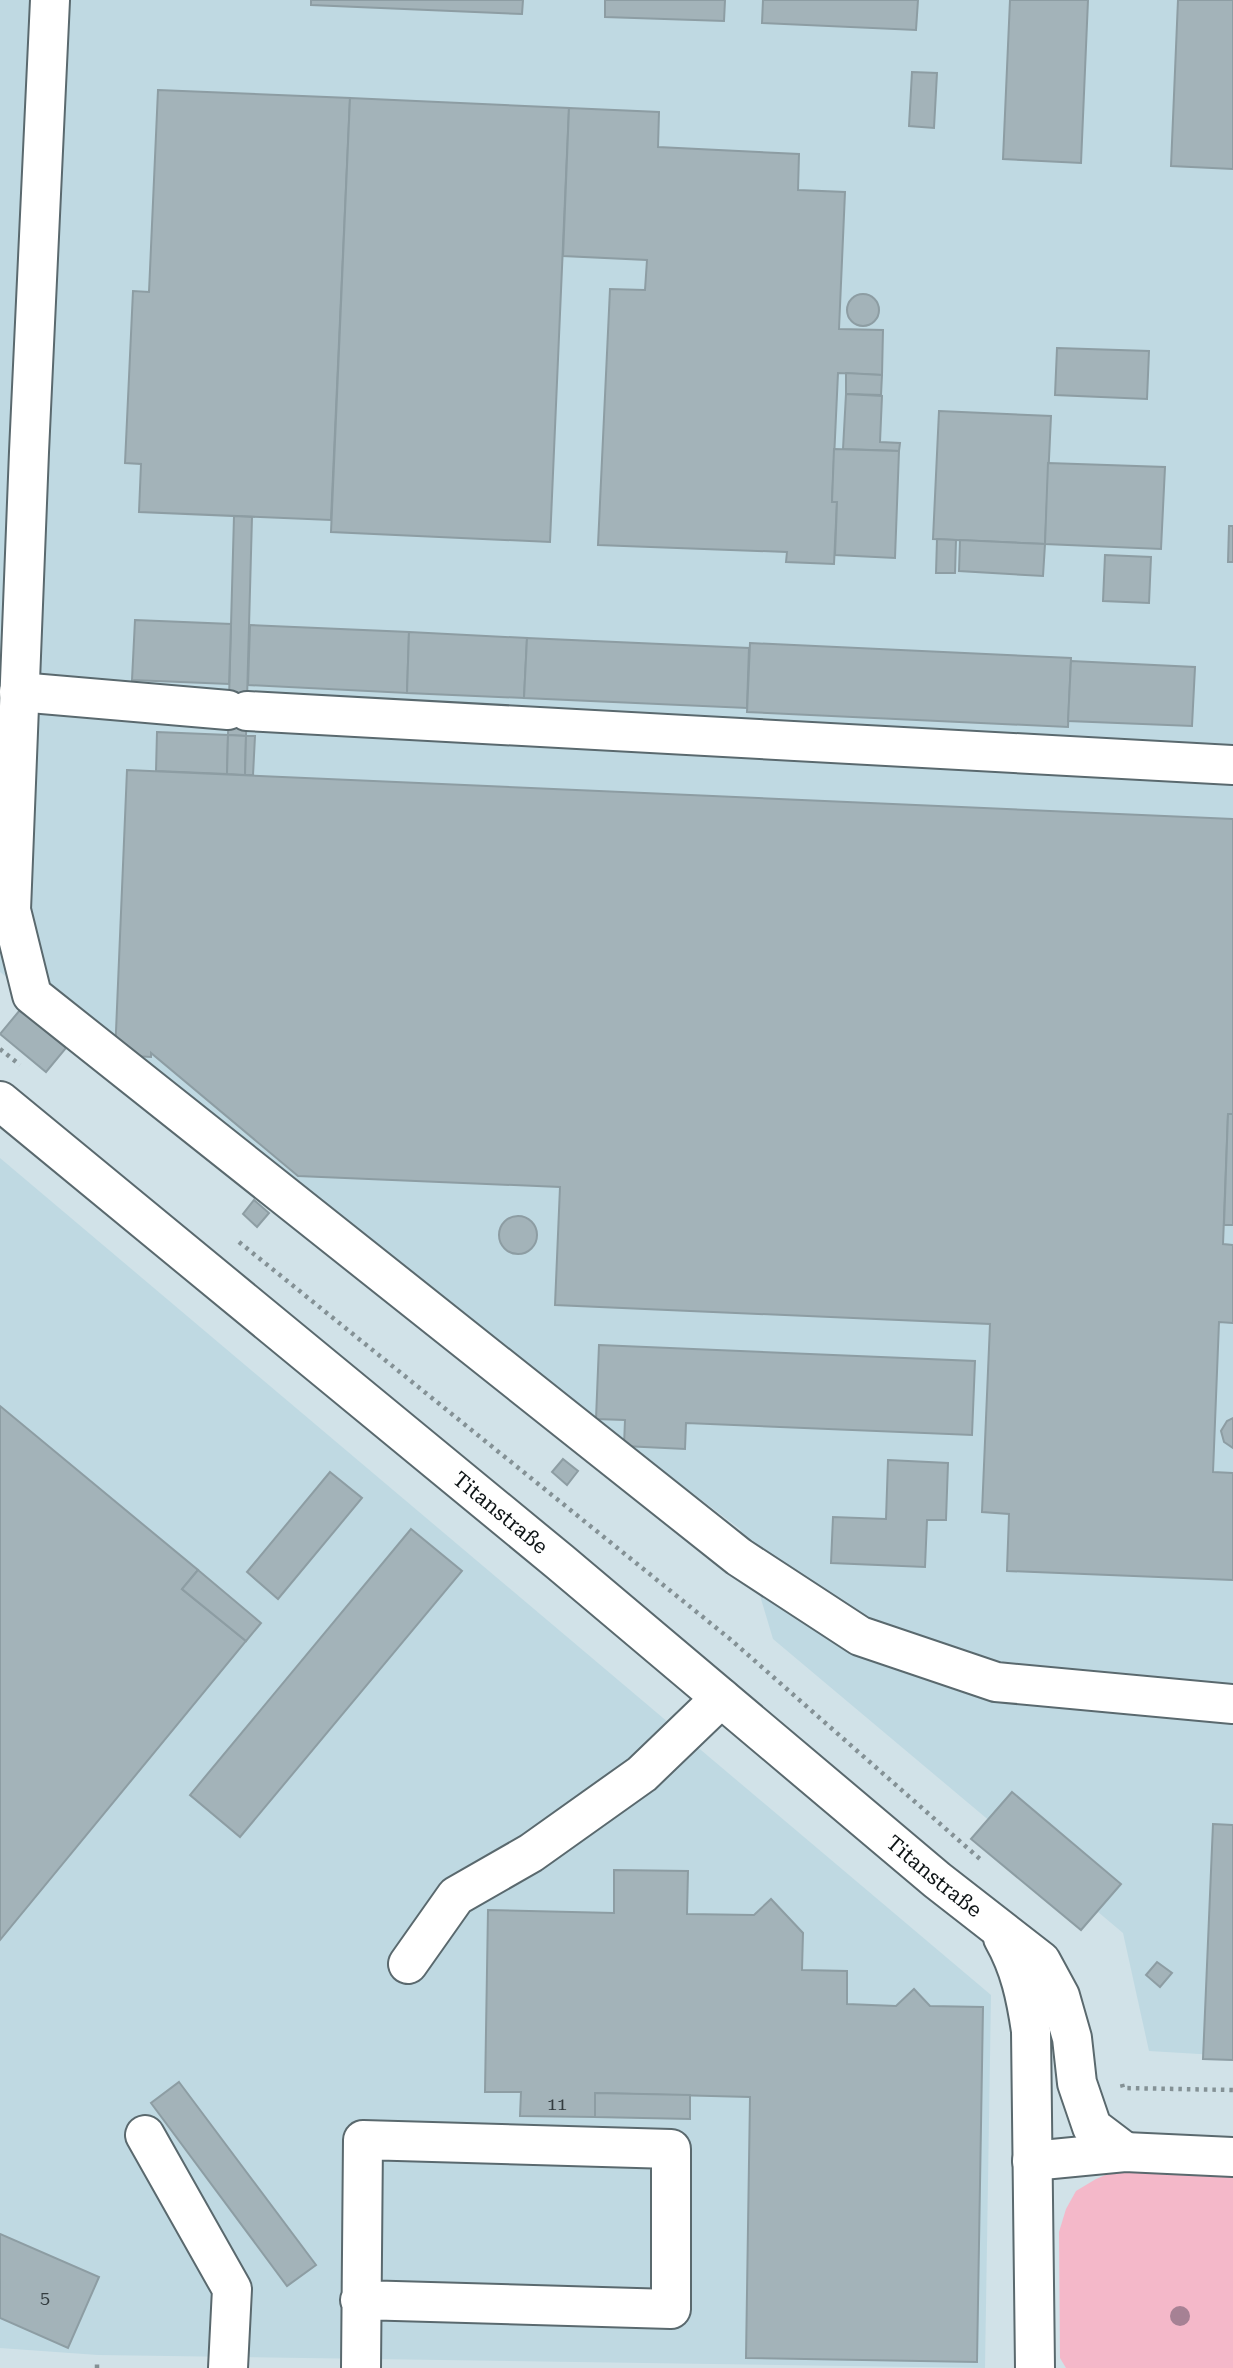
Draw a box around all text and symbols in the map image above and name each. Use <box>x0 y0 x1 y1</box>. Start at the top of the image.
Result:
street label: Titanstraße <box>448 1467 553 1559</box>
street label: Titanstraße <box>882 1831 986 1922</box>
house number: 11 <box>547 2093 567 2114</box>
house number: 5 <box>40 2287 50 2308</box>

